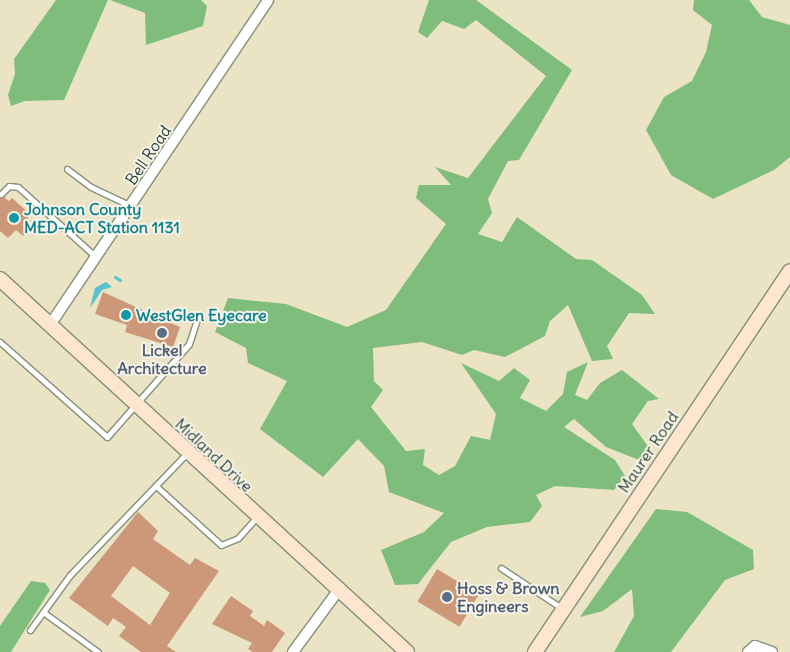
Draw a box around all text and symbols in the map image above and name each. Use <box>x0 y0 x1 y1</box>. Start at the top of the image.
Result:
street label: Bell Road <box>121 122 175 188</box>
place label: Johnson County MED-ACT Station 1131 <box>24 199 180 237</box>
marker: Johnson County MED-ACT Station 1131 <box>8 212 20 224</box>
place label: WestGlen Eyecare <box>136 305 267 325</box>
marker: WestGlen Eyecare <box>120 309 132 321</box>
marker: Lickel Architecture <box>156 327 168 339</box>
place label: Lickel Architecture <box>117 340 207 378</box>
street label: Maurer Road <box>614 408 682 496</box>
street label: Midland Drive <box>171 414 257 496</box>
place label: Hoss & Brown Engineers <box>457 578 560 616</box>
marker: Hoss & Brown Engineers <box>441 591 453 603</box>

